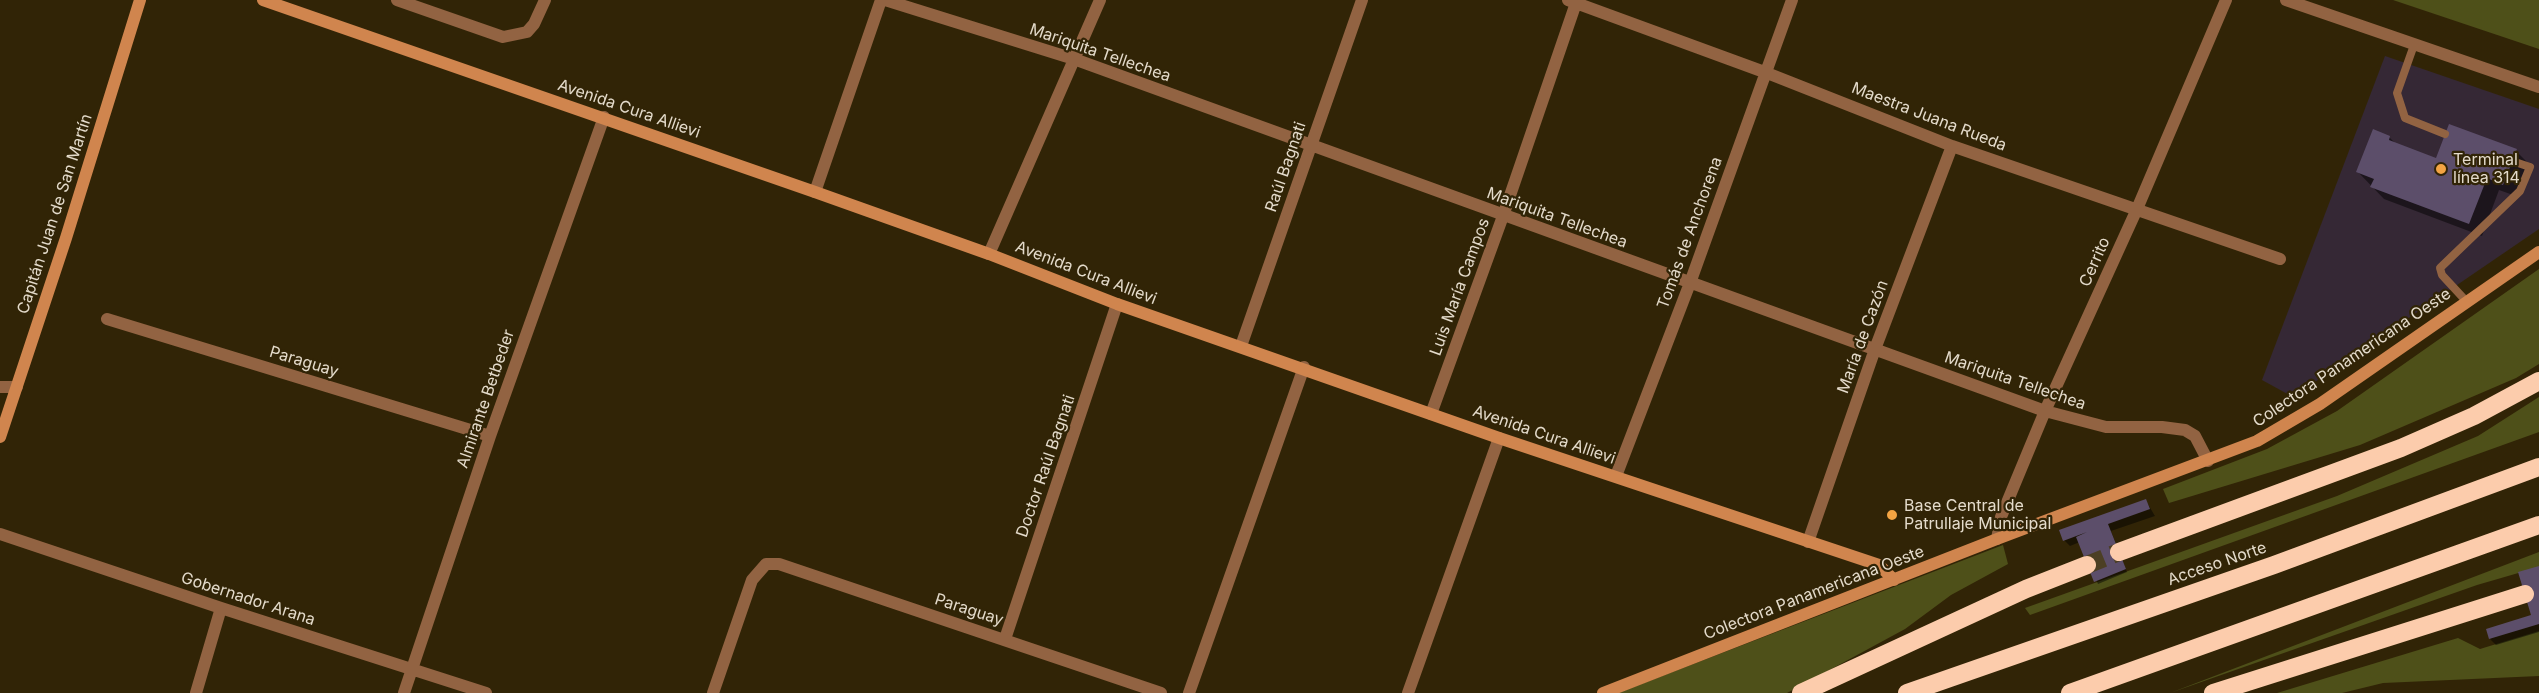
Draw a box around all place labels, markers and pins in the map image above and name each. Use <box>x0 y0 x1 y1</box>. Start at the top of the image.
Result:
place label: Terminal línea 314 <box>2453 150 2520 188</box>
marker: Terminal línea 314 <box>2434 162 2448 176</box>
place label: Base Central de Patrullaje Municipal <box>1904 496 2051 534</box>
marker: Base Central de Patrullaje Municipal <box>1885 508 1899 522</box>

